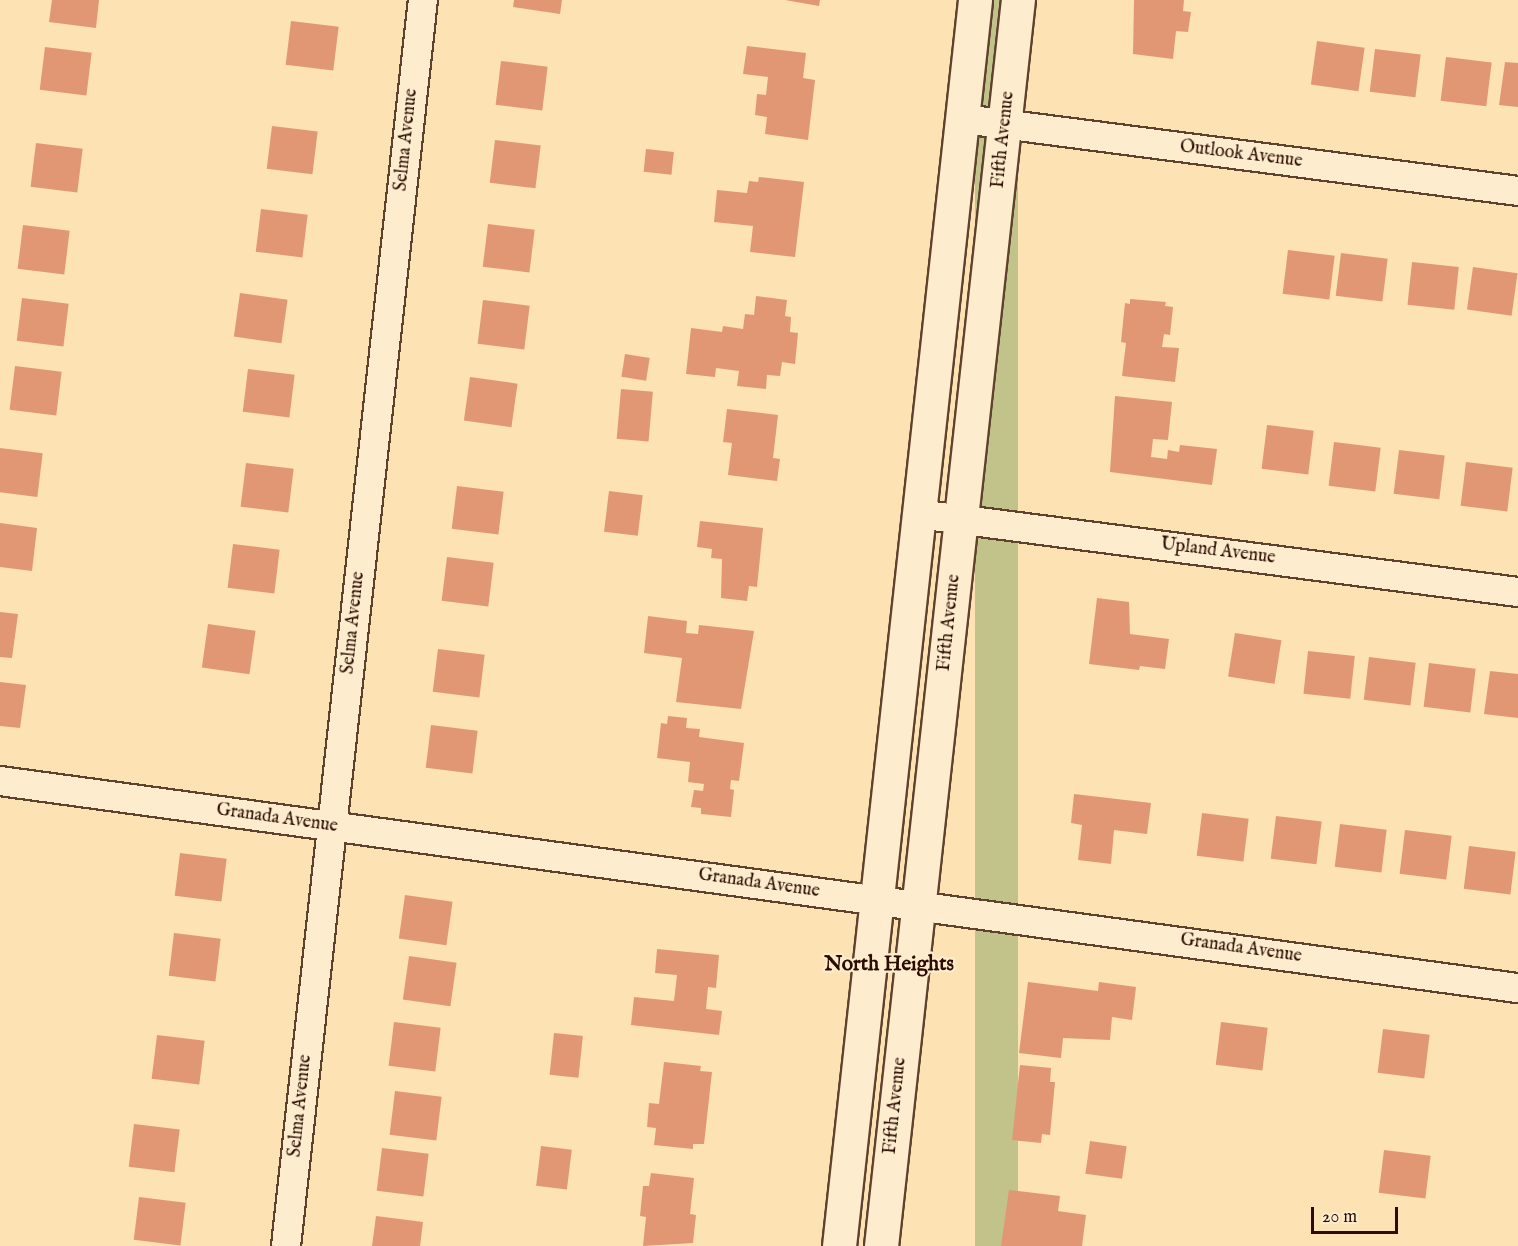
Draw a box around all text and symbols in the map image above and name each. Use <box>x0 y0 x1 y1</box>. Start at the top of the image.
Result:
street label: Selma Avenue <box>391 88 423 192</box>
street label: Fifth Avenue <box>988 90 1020 190</box>
street label: Outlook Avenue <box>1179 137 1303 173</box>
street label: Upland Avenue <box>1159 534 1277 570</box>
street label: Selma Avenue <box>338 571 370 675</box>
street label: Fifth Avenue <box>934 573 966 673</box>
street label: Granada Avenue <box>215 800 339 838</box>
street label: Granada Avenue <box>697 865 821 903</box>
street label: Granada Avenue <box>1179 930 1303 968</box>
district label: North Heights <box>824 952 954 978</box>
street label: Selma Avenue <box>285 1054 317 1158</box>
street label: Fifth Avenue <box>880 1056 912 1156</box>
scale bar <box>1314 1195 1401 1233</box>
text: 20 m <box>1322 1206 1357 1229</box>

